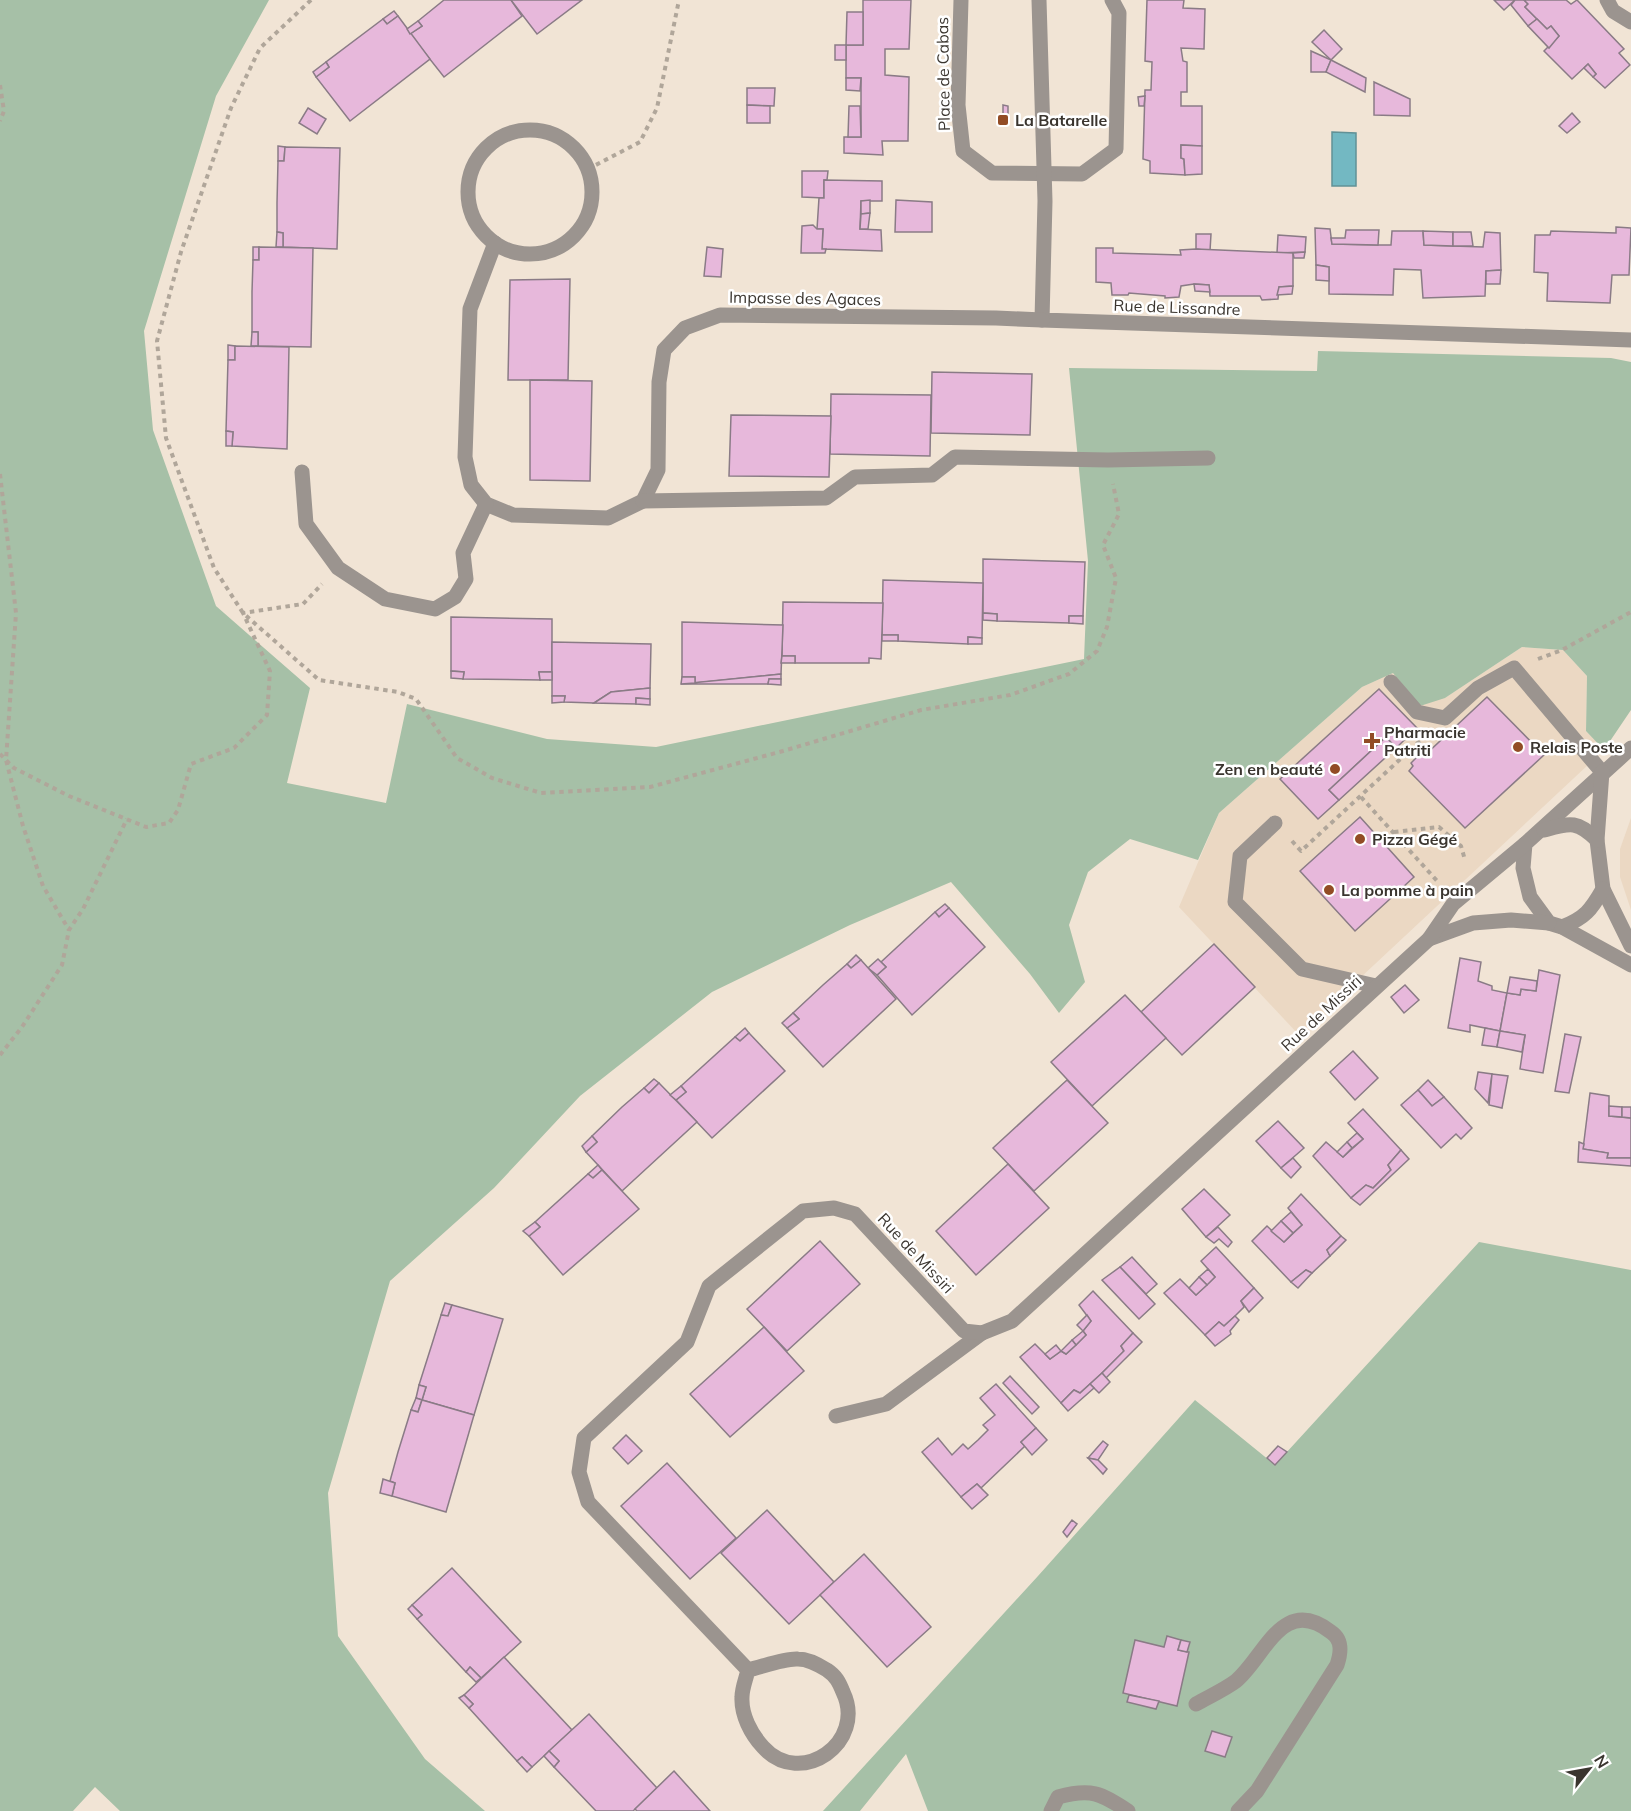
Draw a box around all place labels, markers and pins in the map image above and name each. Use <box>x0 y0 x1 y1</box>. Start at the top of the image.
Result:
place label: La Batarelle <box>1015 110 1107 130</box>
marker: La Batarelle <box>996 113 1010 127</box>
place label: Pharmacie Patriti <box>1384 722 1466 760</box>
marker: Pharmacie Patriti <box>1365 734 1379 748</box>
place label: Relais Poste <box>1530 737 1623 757</box>
marker: Relais Poste <box>1511 740 1525 754</box>
place label: Zen en beauté <box>1215 759 1323 779</box>
marker: Zen en beauté <box>1328 762 1342 776</box>
place label: Pizza Gégé <box>1372 829 1457 849</box>
marker: Pizza Gégé <box>1353 832 1367 846</box>
place label: La pomme à pain <box>1341 880 1474 900</box>
marker: La pomme à pain <box>1322 883 1336 897</box>

